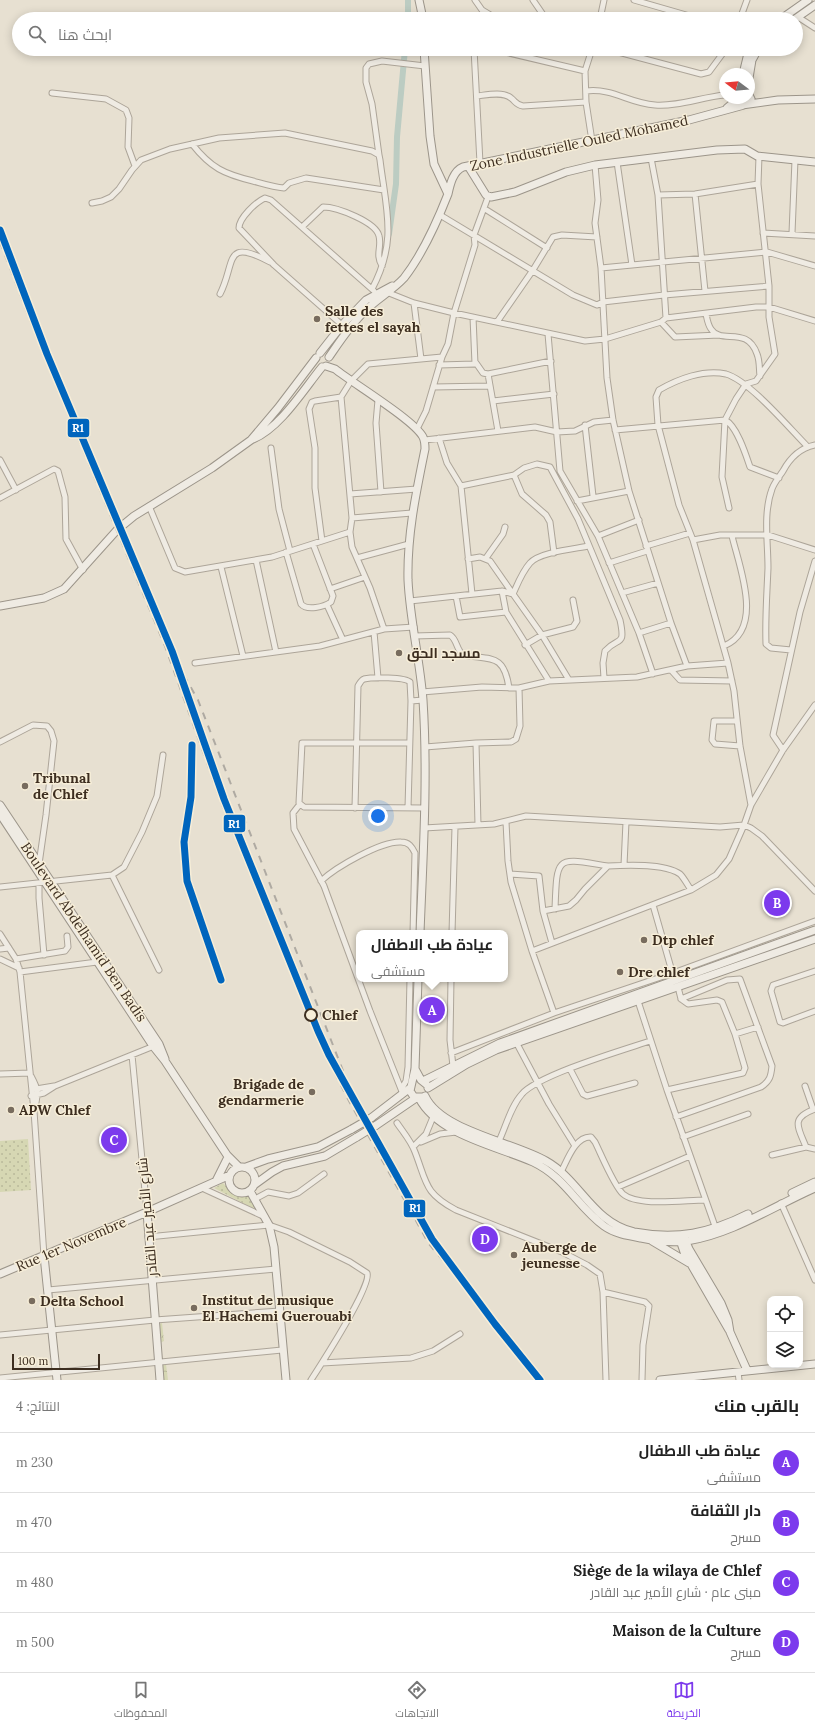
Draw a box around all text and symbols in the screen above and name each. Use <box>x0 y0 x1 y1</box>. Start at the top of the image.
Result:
search box <box>12 12 803 56</box>
icon: search <box>26 23 48 45</box>
text: ابحث هنا <box>58 25 112 44</box>
north arrow <box>719 68 755 104</box>
street label: Zone Industrielle Ouled Mohamed <box>468 111 690 175</box>
place label: Salle des fettes el sayah <box>325 302 421 336</box>
marker: Salle des fettes el sayah <box>312 314 322 324</box>
line badge: R1 <box>67 418 90 438</box>
text: R1 <box>72 421 85 435</box>
place label: مسجد الحق <box>407 644 480 662</box>
marker: مسجد الحق <box>394 648 404 658</box>
place label: Tribunal de Chlef <box>33 769 91 803</box>
marker: Tribunal de Chlef <box>20 781 30 791</box>
your location <box>368 806 388 826</box>
line badge: R1 <box>223 814 246 833</box>
text: R1 <box>228 817 241 831</box>
street label: Boulevard Abdelhamid Ben Badis <box>17 839 151 1025</box>
pin: B <box>764 888 790 918</box>
popup <box>356 930 508 982</box>
place label: Dtp chlef <box>652 931 714 949</box>
text: عيادة طب الاطفال <box>371 935 493 954</box>
marker: Dtp chlef <box>639 935 649 945</box>
text: مستشفى <box>371 963 425 980</box>
place label: Dre chlef <box>628 963 690 981</box>
marker: Dre chlef <box>615 967 625 977</box>
pin: A <box>419 995 445 1025</box>
place label: Chlef <box>322 1006 358 1024</box>
marker: Chlef <box>304 1008 318 1022</box>
place label: Brigade de gendarmerie <box>218 1075 304 1109</box>
marker: Brigade de gendarmerie <box>307 1087 317 1097</box>
place label: APW Chlef <box>19 1101 91 1119</box>
marker: APW Chlef <box>6 1105 16 1115</box>
pin: C <box>101 1125 127 1155</box>
street label: شارع الأمير عبد القادر <box>133 1157 161 1278</box>
line badge: R1 <box>403 1199 426 1218</box>
text: R1 <box>409 1201 422 1215</box>
street label: Rue 1er Novembre <box>13 1212 129 1275</box>
pin: D <box>472 1224 498 1254</box>
place label: Auberge de jeunesse <box>520 1238 597 1272</box>
marker: Auberge de jeunesse <box>509 1250 519 1260</box>
place label: Institut de musique El Hachemi Guerouabi <box>202 1291 352 1325</box>
place label: Delta School <box>40 1292 124 1310</box>
marker: Delta School <box>27 1296 37 1306</box>
map controls <box>767 1296 803 1368</box>
button: locate <box>767 1296 803 1332</box>
marker: Institut de musique El Hachemi Guerouabi <box>189 1303 199 1313</box>
button: layers <box>767 1332 803 1368</box>
scale bar <box>12 1352 100 1371</box>
text: 100 m <box>18 1354 48 1368</box>
text: بالقرب منك <box>714 1395 799 1417</box>
text: النتائج: 4 <box>16 1398 60 1415</box>
text: عيادة طب الاطفال <box>639 1441 761 1460</box>
text: 230 m <box>16 1454 53 1471</box>
text: A <box>782 1454 790 1471</box>
text: مستشفى <box>707 1469 761 1486</box>
text: دار الثقافة <box>691 1501 761 1520</box>
text: 470 m <box>16 1514 52 1531</box>
text: B <box>782 1514 790 1531</box>
text: مسرح <box>730 1529 761 1546</box>
text: Siège de la wilaya de Chlef <box>573 1561 761 1580</box>
text: 480 m <box>16 1574 53 1591</box>
text: C <box>782 1574 790 1591</box>
text: مبنى عام · شارع الأمير عبد القادر <box>590 1584 761 1601</box>
text: Maison de la Culture <box>612 1621 761 1640</box>
text: 500 m <box>16 1634 54 1651</box>
text: D <box>781 1634 791 1651</box>
text: مسرح <box>730 1644 761 1661</box>
tab: المحفوظات <box>114 1679 167 1723</box>
tab: الاتجاهات <box>395 1679 439 1723</box>
tab: الخريطة <box>667 1679 701 1723</box>

